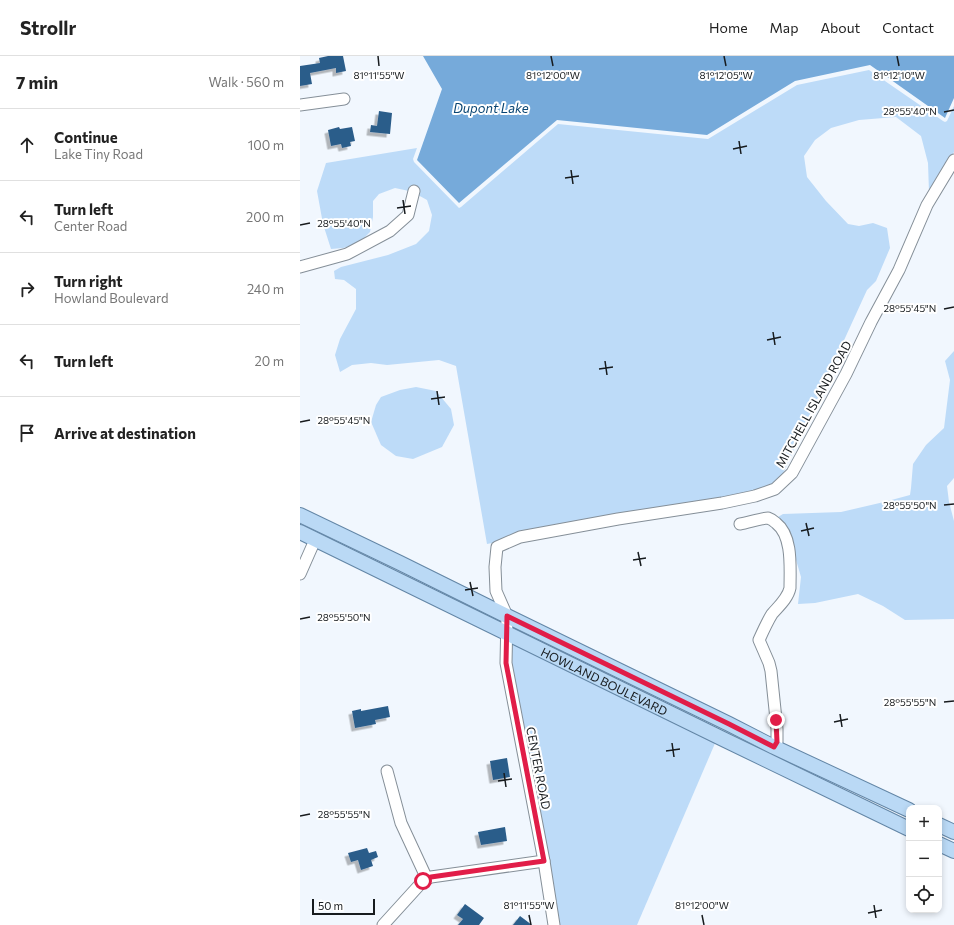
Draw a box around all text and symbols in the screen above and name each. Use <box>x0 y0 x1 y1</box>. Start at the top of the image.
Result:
text: Strollr <box>20 16 76 39</box>
text: Home <box>709 19 748 36</box>
text: Map <box>770 19 798 36</box>
text: About <box>820 19 860 36</box>
text: Contact <box>882 19 934 36</box>
text: 81°11'55"W <box>353 69 405 81</box>
text: 81°12'00"W <box>526 69 580 81</box>
text: 81°12'05"W <box>699 69 753 81</box>
text: 81°12'10"W <box>873 69 925 81</box>
text: 7 min <box>16 72 58 93</box>
text: Walk · 560 m <box>209 74 284 90</box>
water label: Dupont Lake <box>453 100 529 116</box>
text: 28°55'40"N <box>883 105 937 117</box>
text: Continue <box>54 128 118 146</box>
icon: ahead <box>16 134 38 156</box>
text: 100 m <box>248 137 284 153</box>
text: Lake Tiny Road <box>54 146 143 162</box>
text: Turn left <box>54 200 113 218</box>
icon: left <box>16 206 38 228</box>
text: 200 m <box>246 209 284 225</box>
text: 28°55'40"N <box>317 217 371 229</box>
text: Center Road <box>54 218 127 234</box>
text: Turn right <box>54 272 123 290</box>
icon: right <box>16 278 38 300</box>
text: 240 m <box>247 281 284 297</box>
text: Howland Boulevard <box>54 290 168 306</box>
text: 28°55'45"N <box>884 302 936 314</box>
street label: MITCHELL ISLAND ROAD <box>772 338 854 470</box>
icon: left <box>16 350 38 372</box>
text: Turn left <box>54 352 113 370</box>
text: 20 m <box>255 353 284 369</box>
text: 28°55'45"N <box>318 414 370 426</box>
icon: arrive <box>16 422 38 444</box>
text: Arrive at destination <box>54 424 196 442</box>
text: 28°55'50"N <box>883 499 937 511</box>
text: 28°55'50"N <box>317 611 371 623</box>
street label: HOWLAND BOULEVARD <box>539 644 670 718</box>
text: 28°55'55"N <box>884 696 936 708</box>
route end <box>767 711 785 729</box>
street label: CENTER ROAD <box>524 725 554 811</box>
map controls <box>906 805 942 913</box>
button: + <box>906 805 942 841</box>
text: 28°55'55"N <box>318 808 370 820</box>
button: − <box>906 841 942 877</box>
route start <box>414 872 432 890</box>
button: locate <box>906 877 942 913</box>
scale bar <box>312 897 375 916</box>
text: 50 m <box>318 899 343 912</box>
text: 81°11'55"W <box>503 899 555 911</box>
text: 81°12'00"W <box>675 899 729 911</box>

